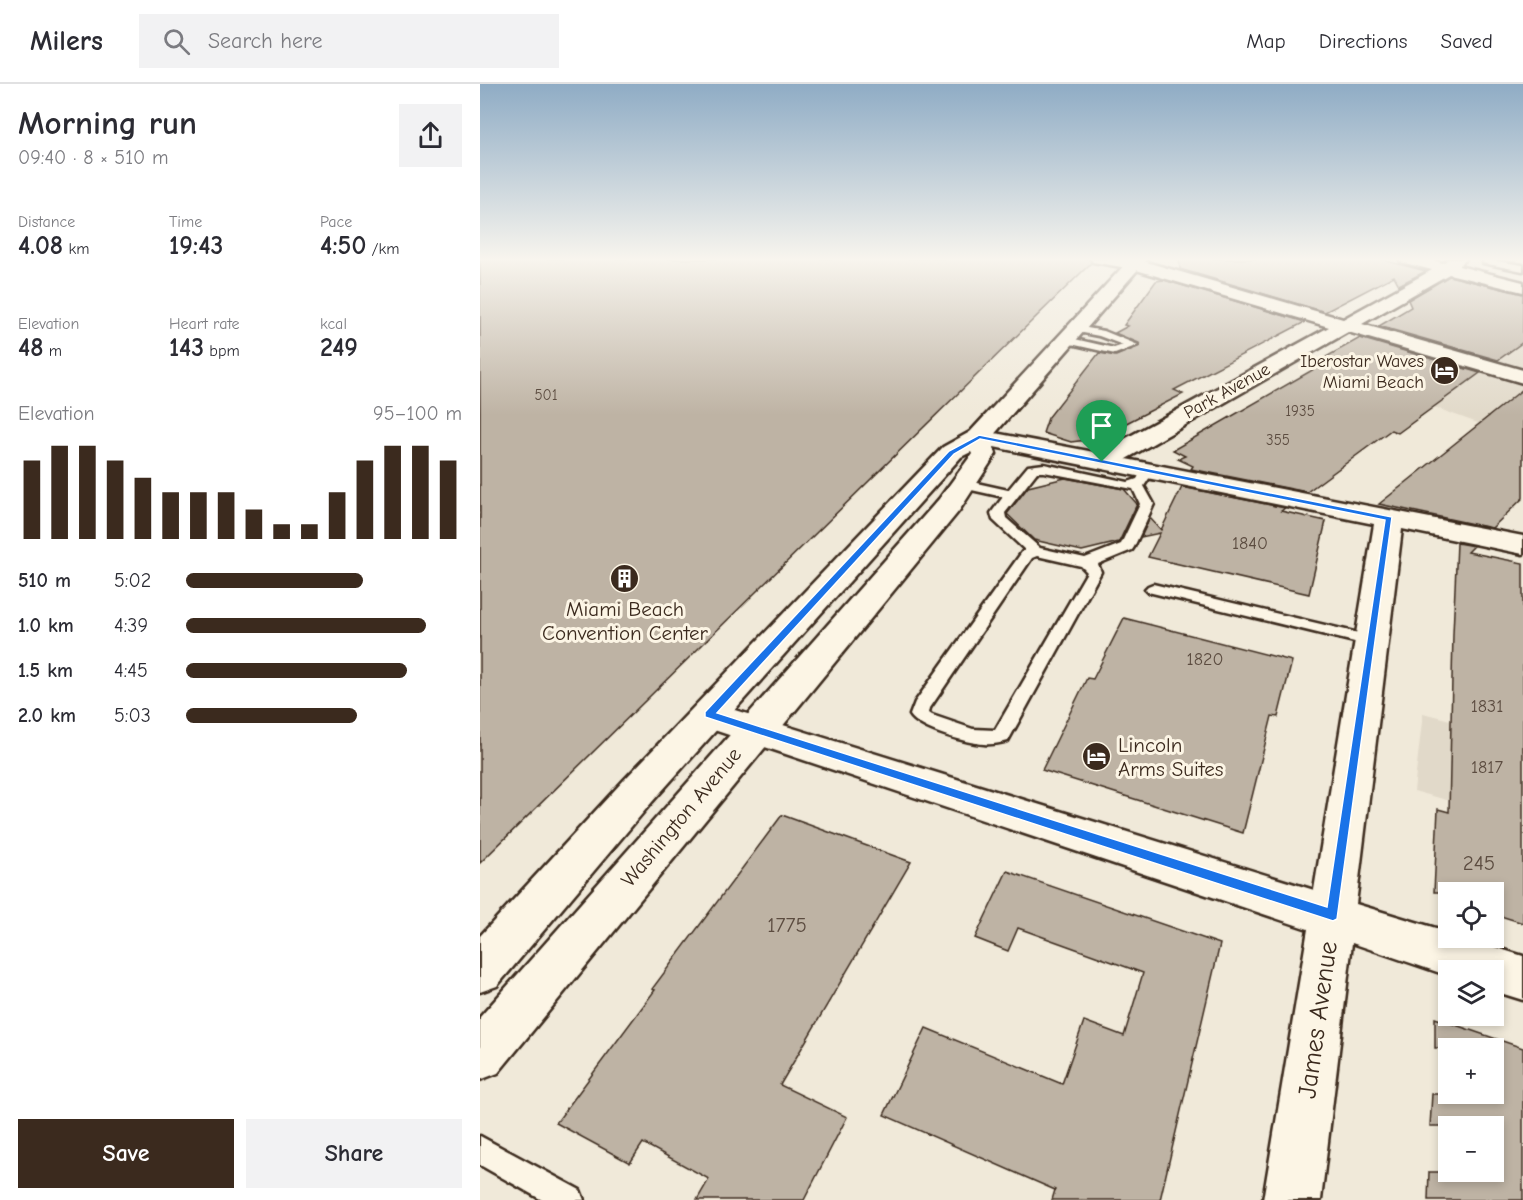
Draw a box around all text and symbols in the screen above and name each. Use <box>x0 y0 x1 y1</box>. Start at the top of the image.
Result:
search box <box>139 14 559 68</box>
text: Milers <box>30 25 103 57</box>
icon: search <box>160 25 193 58</box>
text: Search here <box>208 28 322 54</box>
text: Map <box>1246 29 1286 53</box>
text: Directions <box>1319 29 1408 53</box>
text: Saved <box>1441 29 1493 53</box>
text: Morning run <box>18 104 197 142</box>
button: share <box>399 104 462 167</box>
text: 09:40 · 8 × 510 m <box>18 146 169 169</box>
text: Distance <box>18 213 75 231</box>
text: Time <box>169 213 202 231</box>
text: Pace <box>320 213 352 231</box>
text: 4.08 <box>18 231 63 261</box>
text: 19:43 <box>169 231 223 261</box>
text: 4:50 <box>320 231 366 261</box>
text: km <box>63 240 89 258</box>
text: /km <box>366 240 400 258</box>
text: Elevation <box>18 315 79 333</box>
text: Heart rate <box>169 315 240 333</box>
text: kcal <box>320 315 347 333</box>
text: 48 <box>18 333 44 363</box>
text: 143 <box>169 333 204 363</box>
text: 249 <box>320 333 358 363</box>
text: m <box>44 342 62 360</box>
text: bpm <box>204 342 240 360</box>
place label: Iberostar Waves Miami Beach <box>1300 351 1424 393</box>
hotel icon: Iberostar Waves Miami Beach <box>1429 355 1461 387</box>
street label: Park Avenue <box>1180 359 1274 423</box>
house number: 501 <box>534 386 558 404</box>
pin <box>1076 400 1127 462</box>
text: Elevation <box>18 402 95 425</box>
text: 95–100 m <box>373 402 462 425</box>
house number: 1935 <box>1285 402 1315 420</box>
icon: arrive <box>1085 409 1118 442</box>
house number: 355 <box>1266 431 1290 449</box>
house number: 1840 <box>1232 533 1268 554</box>
building icon: Miami Beach Convention Center <box>609 562 641 594</box>
text: 510 m <box>18 569 71 592</box>
text: 5:02 <box>114 569 151 592</box>
place label: Miami Beach Convention Center <box>542 597 709 645</box>
text: 1.0 km <box>18 614 74 637</box>
text: 4:39 <box>114 614 148 637</box>
house number: 1820 <box>1187 649 1223 670</box>
text: 1.5 km <box>18 659 73 682</box>
text: 4:45 <box>114 659 148 682</box>
house number: 1831 <box>1471 696 1503 717</box>
text: 2.0 km <box>18 704 76 727</box>
text: 5:03 <box>114 704 151 727</box>
place label: Lincoln Arms Suites <box>1118 733 1223 781</box>
hotel icon: Lincoln Arms Suites <box>1081 741 1113 773</box>
street label: Washington Avenue <box>616 743 746 891</box>
house number: 1817 <box>1471 757 1504 778</box>
house number: 245 <box>1463 851 1495 875</box>
map controls <box>1438 882 1504 1182</box>
button: locate <box>1438 882 1504 948</box>
house number: 1775 <box>767 913 807 937</box>
street label: James Avenue <box>1292 939 1344 1101</box>
button: layers <box>1438 960 1504 1026</box>
button: + <box>1438 1038 1504 1104</box>
button: − <box>1438 1116 1504 1182</box>
button: Save <box>18 1119 234 1188</box>
button: Share <box>246 1119 462 1188</box>

